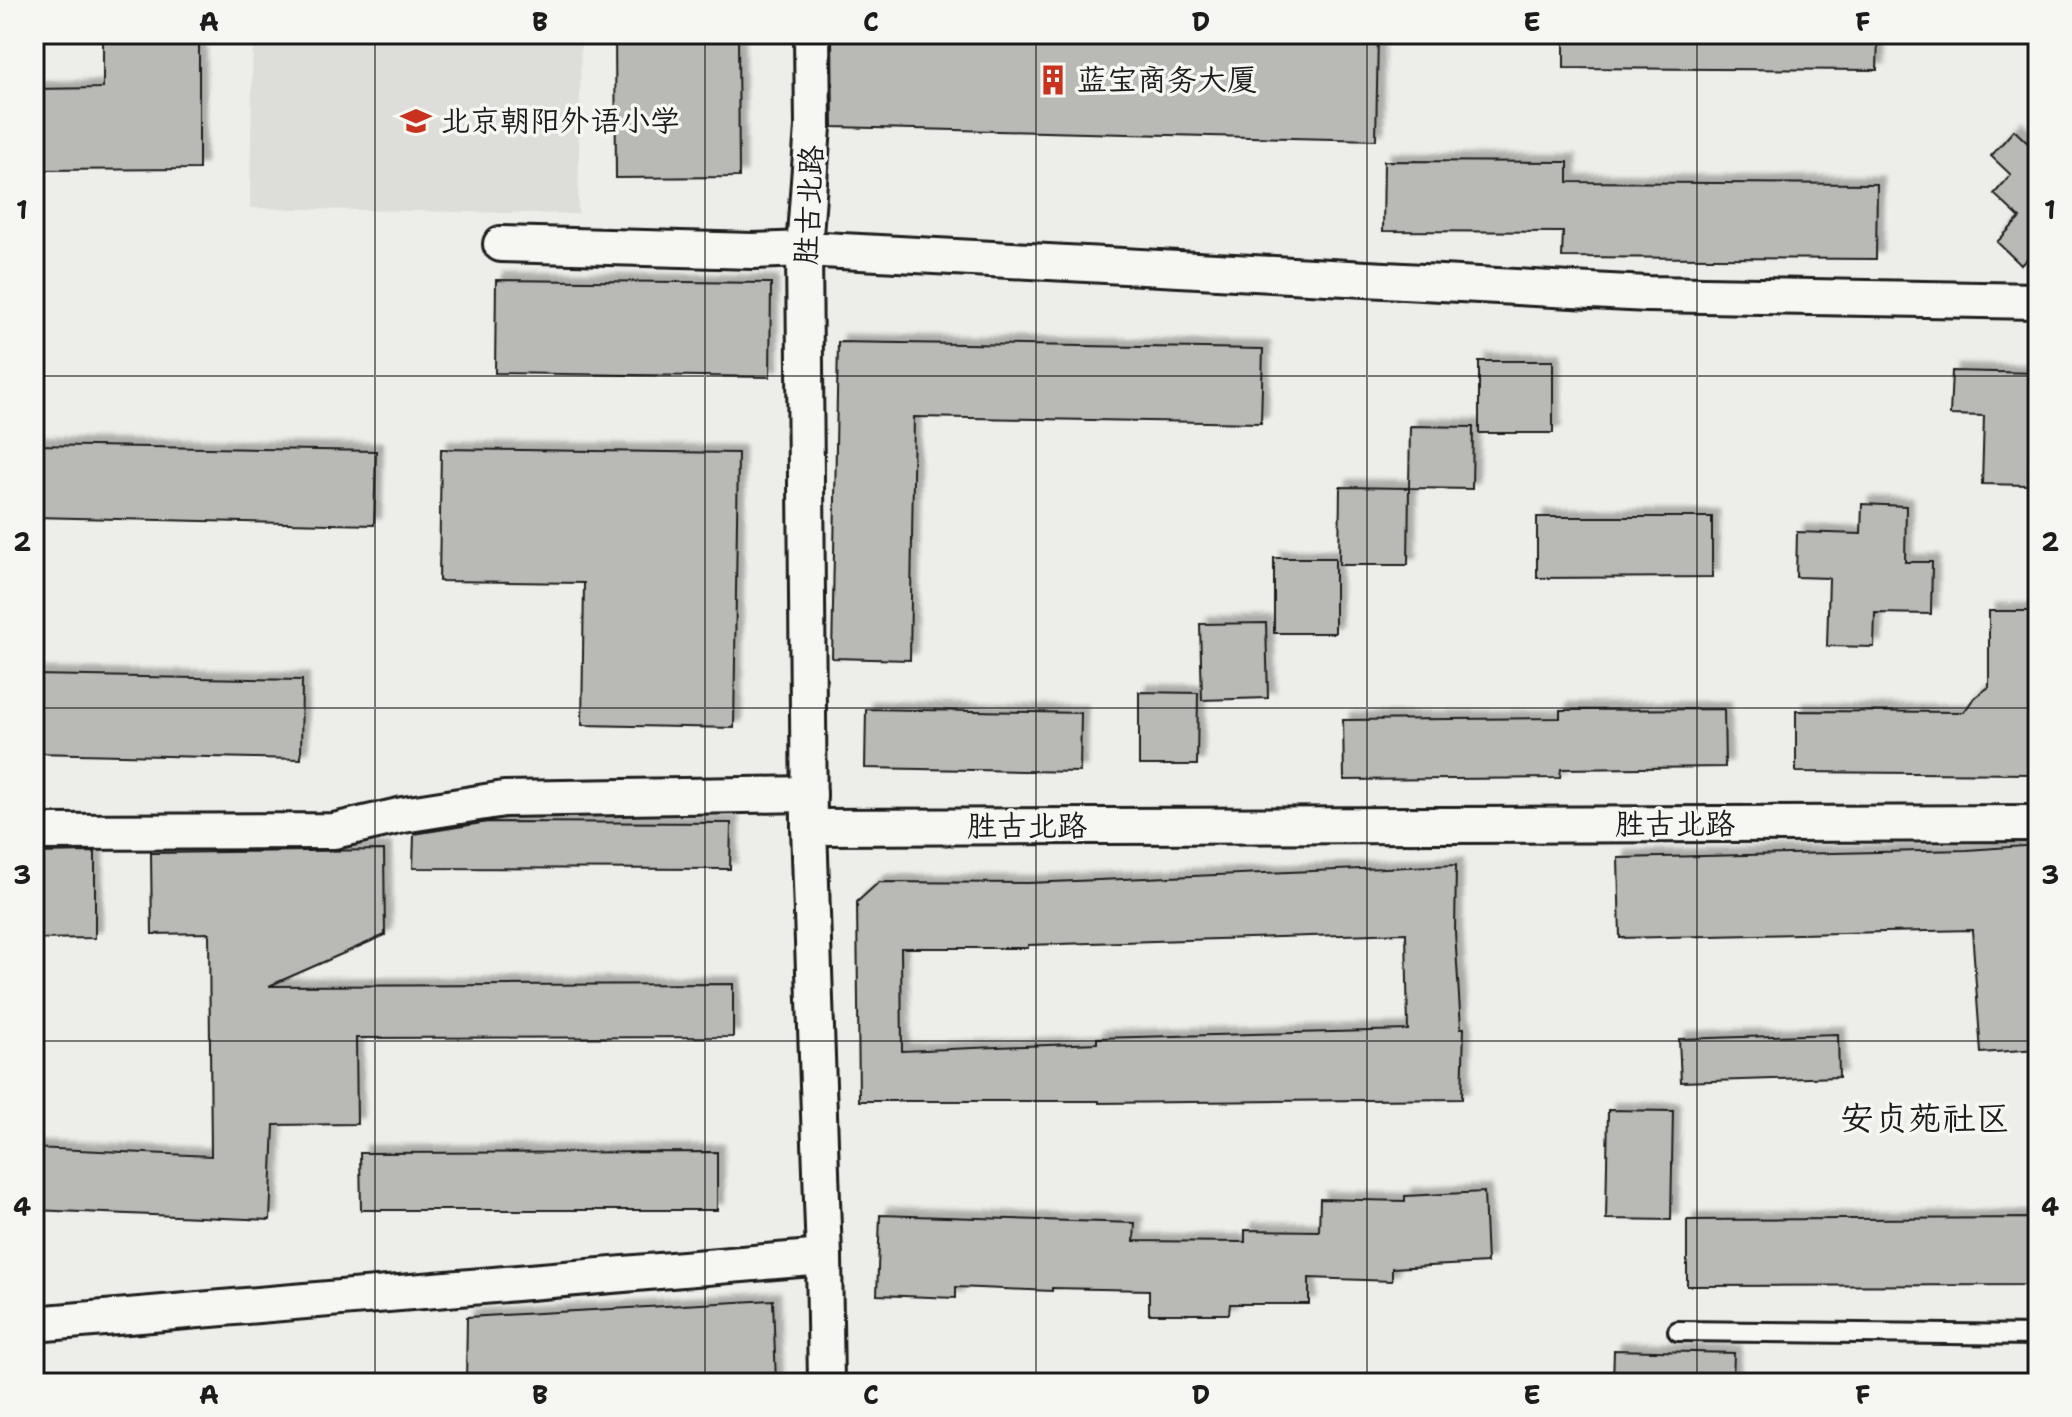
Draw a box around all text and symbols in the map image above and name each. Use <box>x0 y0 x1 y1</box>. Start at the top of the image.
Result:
text: A <box>199 4 219 39</box>
text: B <box>532 4 548 39</box>
text: C <box>863 4 879 39</box>
text: D <box>1192 4 1210 39</box>
text: E <box>1523 4 1541 39</box>
text: F <box>1855 4 1871 39</box>
place label: 蓝宝商务大厦 <box>1077 59 1257 100</box>
building icon: 蓝宝商务大厦 <box>1036 63 1070 97</box>
place label: 北京朝阳外语小学 <box>440 100 680 141</box>
school or university icon: 北京朝阳外语小学 <box>399 104 433 138</box>
street label: 胜古北路 <box>785 144 832 266</box>
text: 1 <box>16 192 28 227</box>
text: 1 <box>2044 192 2056 227</box>
text: 2 <box>13 524 31 559</box>
text: 2 <box>2041 524 2059 559</box>
street label: 胜古北路 <box>1615 803 1735 844</box>
street label: 胜古北路 <box>967 805 1087 846</box>
text: 3 <box>13 857 31 892</box>
text: 3 <box>2041 857 2059 892</box>
district label: 安贞苑社区 <box>1840 1095 2010 1141</box>
text: 4 <box>13 1189 31 1224</box>
text: 4 <box>2041 1189 2059 1224</box>
text: A <box>199 1377 219 1412</box>
text: B <box>532 1377 548 1412</box>
text: C <box>863 1377 879 1412</box>
text: D <box>1192 1377 1210 1412</box>
text: E <box>1523 1377 1541 1412</box>
text: F <box>1855 1377 1871 1412</box>

